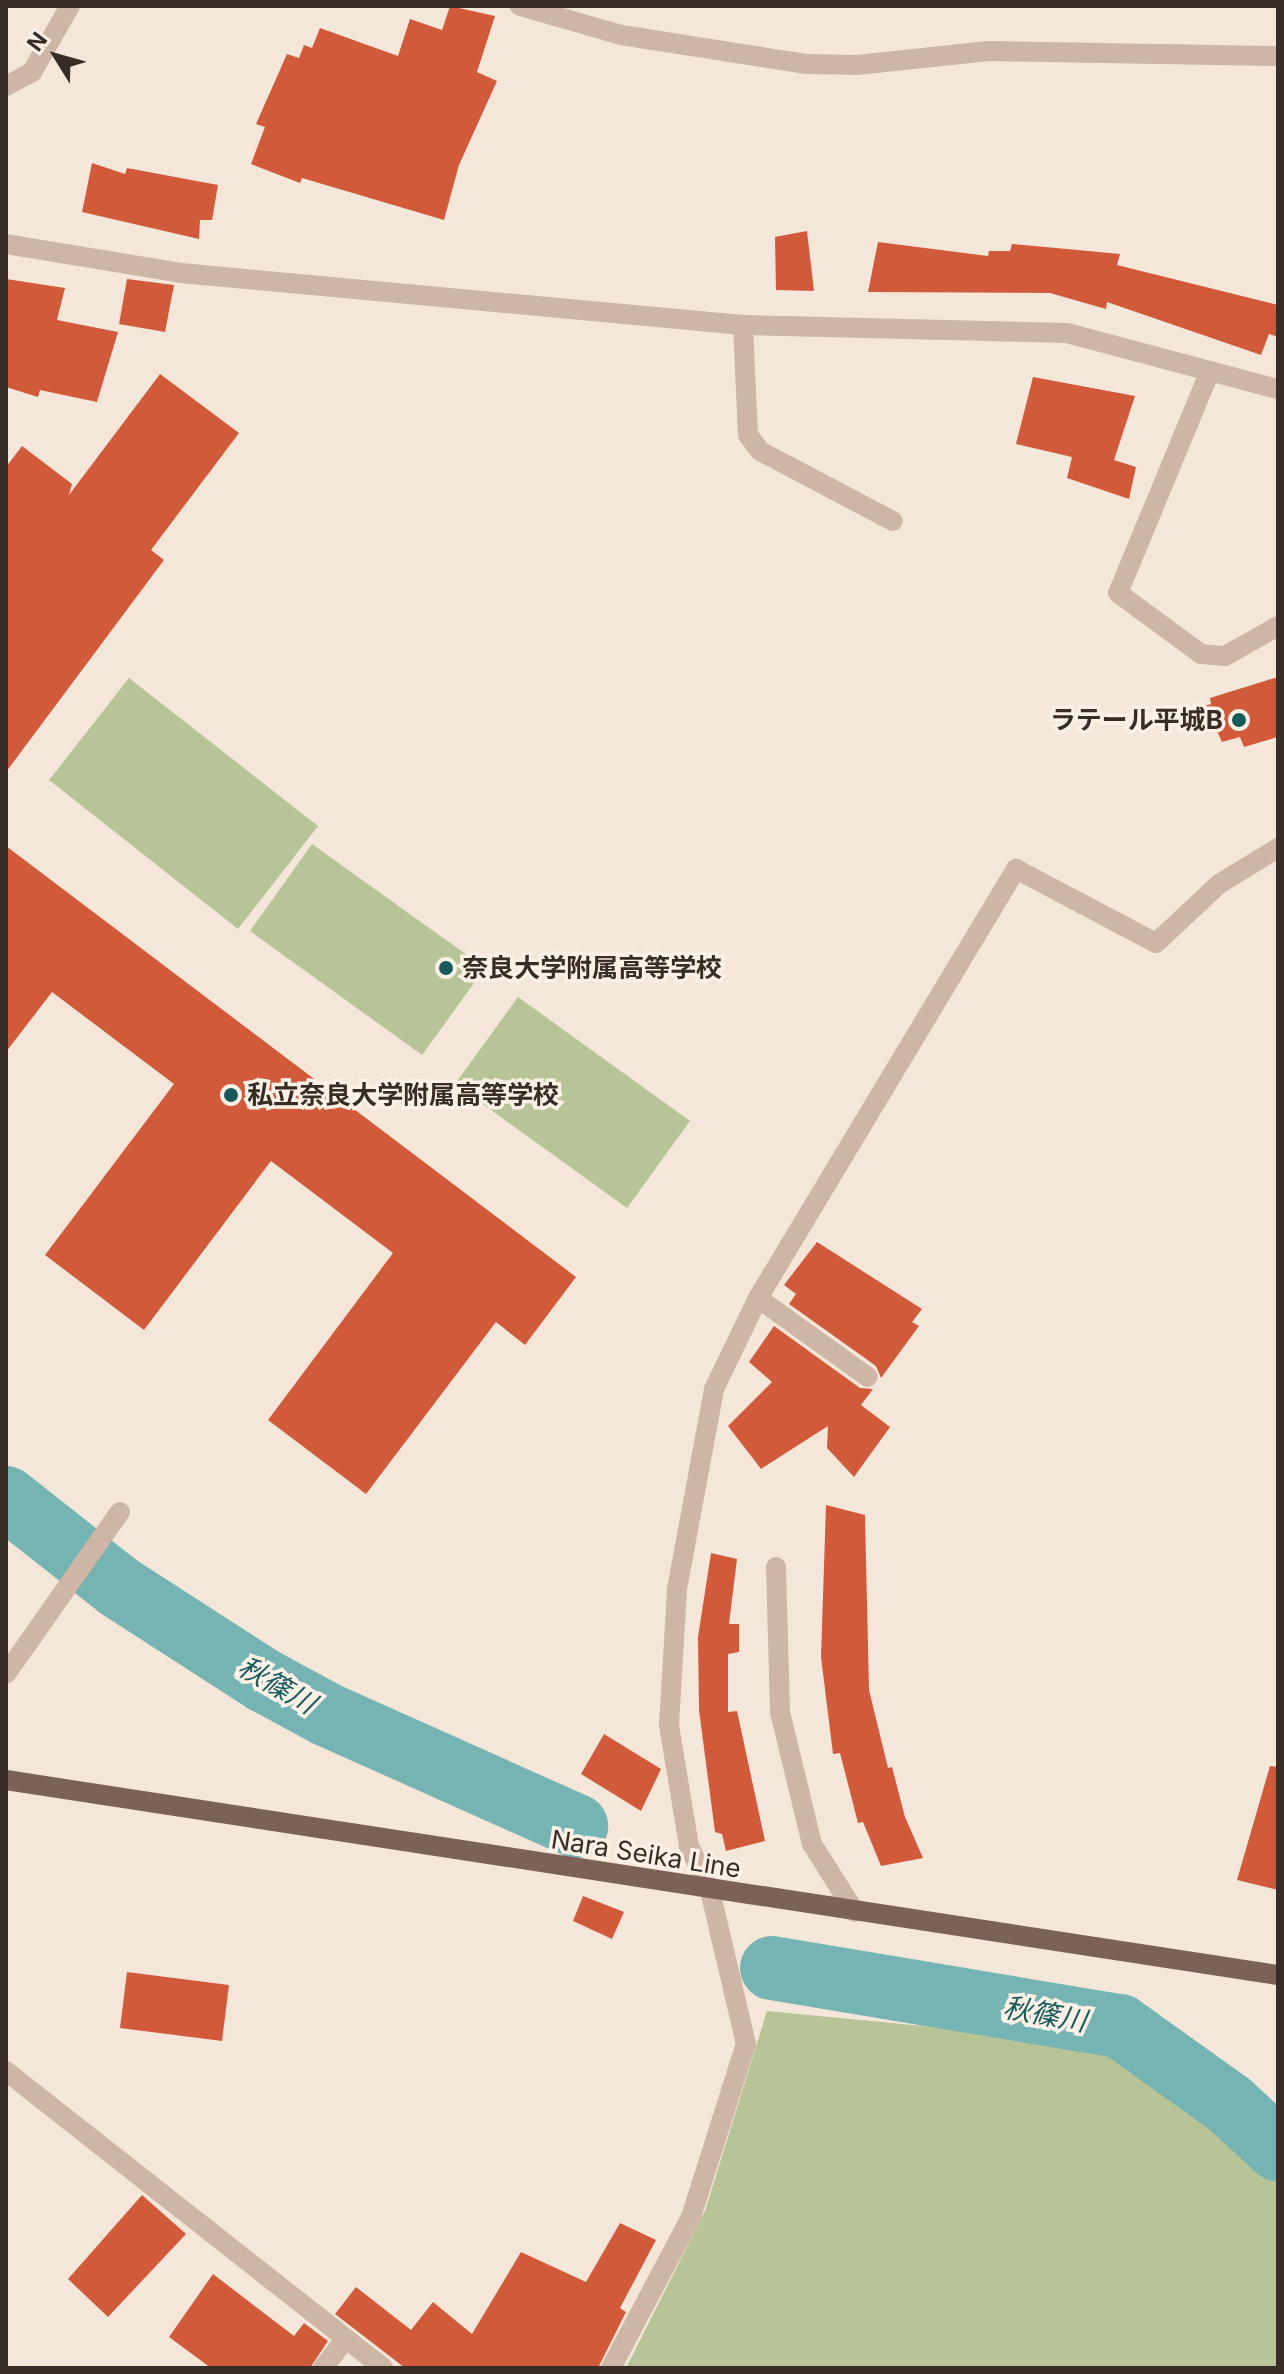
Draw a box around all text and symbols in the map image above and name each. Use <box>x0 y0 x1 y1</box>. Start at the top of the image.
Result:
north arrow <box>16 16 96 96</box>
text: N <box>21 27 52 56</box>
place label: ラテール平城B <box>1050 704 1223 736</box>
marker: ラテール平城B <box>1230 711 1248 729</box>
place label: 奈良大学附属高等学校 <box>462 952 722 984</box>
marker: 奈良大学附属高等学校 <box>437 959 455 977</box>
place label: 私立奈良大学附属高等学校 <box>247 1079 559 1111</box>
marker: 私立奈良大学附属高等学校 <box>222 1086 240 1104</box>
water label: 秋篠川 <box>232 1649 322 1721</box>
street label: Nara Seika Line <box>549 1824 743 1884</box>
water label: 秋篠川 <box>1001 1990 1089 2038</box>

